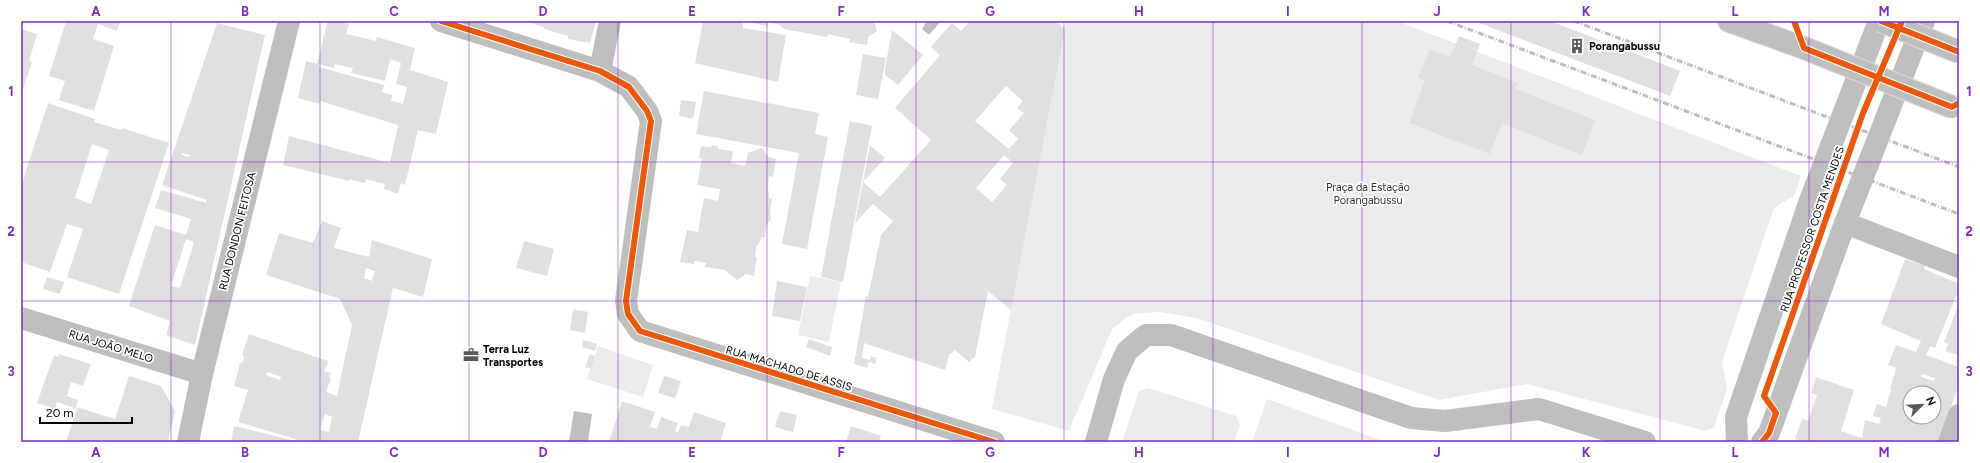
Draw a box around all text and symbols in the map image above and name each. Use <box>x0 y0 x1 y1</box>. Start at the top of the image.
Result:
text: A <box>91 4 101 19</box>
text: B <box>241 4 249 19</box>
text: C <box>389 4 399 19</box>
text: D <box>538 4 548 19</box>
text: E <box>688 4 696 19</box>
text: F <box>837 4 845 19</box>
text: G <box>985 4 995 19</box>
text: H <box>1134 4 1144 19</box>
text: I <box>1286 4 1290 19</box>
text: J <box>1433 4 1441 19</box>
text: K <box>1582 4 1591 19</box>
text: L <box>1732 4 1739 19</box>
text: M <box>1878 4 1890 19</box>
building icon: Porangabussu <box>1568 37 1586 55</box>
place label: Porangabussu <box>1589 40 1660 53</box>
text: 1 <box>8 84 14 99</box>
text: 1 <box>1966 84 1972 99</box>
street label: RUA PROFESSOR COSTA MENDES <box>1778 144 1847 314</box>
street label: RUA DONDON FEITOSA <box>217 170 259 291</box>
park label: Praça da Estação Porangabussu <box>1326 181 1410 207</box>
text: 2 <box>7 224 15 239</box>
text: 2 <box>1965 224 1973 239</box>
street label: RUA JOÃO MELO <box>67 326 155 366</box>
place label: Terra Luz Transportes <box>483 343 543 369</box>
street label: RUA MACHADO DE ASSIS <box>724 343 854 394</box>
office icon: Terra Luz Transportes <box>462 346 480 364</box>
text: 3 <box>7 364 15 379</box>
text: 3 <box>1965 364 1973 379</box>
north arrow <box>1902 385 1942 425</box>
text: N <box>1923 395 1938 408</box>
scale bar <box>40 399 132 425</box>
text: 20 m <box>46 406 74 420</box>
text: A <box>91 445 101 460</box>
text: B <box>241 445 249 460</box>
text: C <box>389 445 399 460</box>
text: D <box>538 445 548 460</box>
text: E <box>688 445 696 460</box>
text: F <box>837 445 845 460</box>
text: G <box>985 445 995 460</box>
text: H <box>1134 445 1144 460</box>
text: I <box>1286 445 1290 460</box>
text: J <box>1433 445 1441 460</box>
text: K <box>1582 445 1591 460</box>
text: L <box>1732 445 1739 460</box>
text: M <box>1878 445 1890 460</box>

